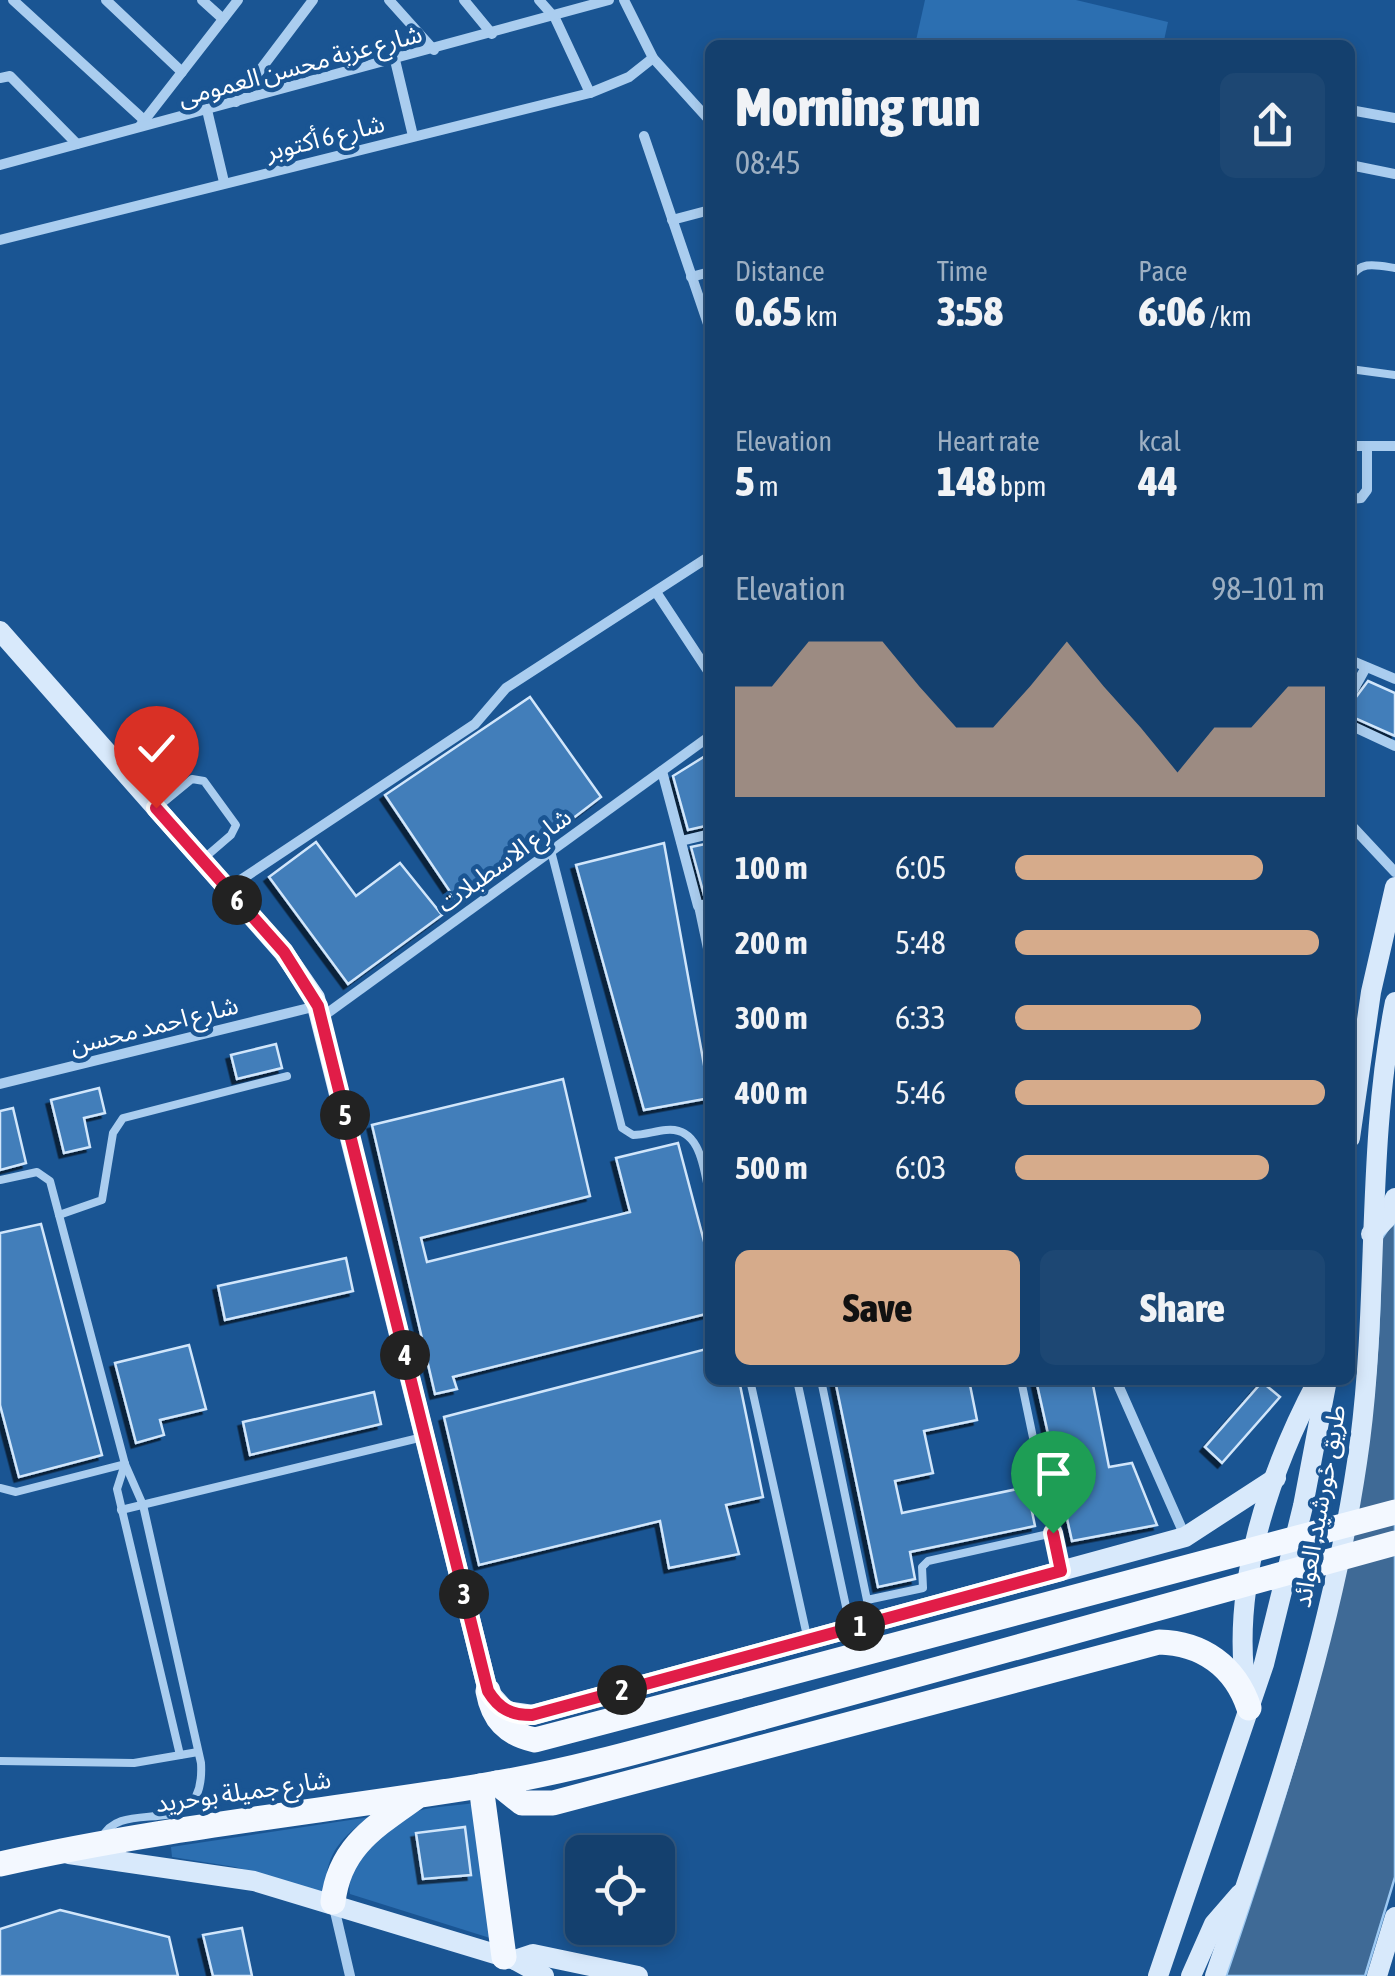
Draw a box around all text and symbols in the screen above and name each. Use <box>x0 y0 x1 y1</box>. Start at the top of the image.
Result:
street label: شارع عزبة محسن العمومى <box>175 19 426 116</box>
button: share <box>1220 73 1325 178</box>
text: Morning run <box>735 75 981 138</box>
street label: شارع 6 أكتوبر <box>262 108 388 170</box>
text: 08:45 <box>735 144 801 181</box>
text: Distance <box>735 255 825 287</box>
text: Time <box>937 255 988 287</box>
text: Pace <box>1138 255 1188 287</box>
text: 0.65 <box>735 287 802 335</box>
text: 3:58 <box>937 287 1003 335</box>
text: 6:06 <box>1138 287 1206 335</box>
text: km <box>802 300 838 332</box>
text: /km <box>1206 300 1252 332</box>
text: Elevation <box>735 425 832 457</box>
text: Heart rate <box>937 425 1040 457</box>
text: kcal <box>1138 425 1181 457</box>
text: 5 <box>735 457 755 505</box>
text: 148 <box>937 457 996 505</box>
text: 44 <box>1138 457 1178 505</box>
text: m <box>755 470 779 502</box>
text: bpm <box>996 470 1046 502</box>
text: Elevation <box>735 570 846 607</box>
text: 98–101 m <box>1211 570 1325 607</box>
pin <box>114 706 199 809</box>
icon: check <box>129 721 184 776</box>
street label: شارع الاسطبلات <box>432 802 579 922</box>
text: 100 m <box>735 849 808 886</box>
text: 6:05 <box>895 849 946 886</box>
pin: 6 <box>212 875 262 925</box>
text: 6 <box>230 884 244 916</box>
text: 200 m <box>735 924 808 961</box>
text: 5:48 <box>895 924 946 961</box>
street label: شارع احمد محسن <box>67 991 242 1064</box>
text: 300 m <box>735 999 808 1036</box>
text: 6:33 <box>895 999 946 1036</box>
text: 400 m <box>735 1074 808 1111</box>
text: 5:46 <box>895 1074 946 1111</box>
pin: 5 <box>320 1090 370 1140</box>
text: 5 <box>338 1099 352 1131</box>
text: 500 m <box>735 1149 808 1186</box>
text: 6:03 <box>895 1149 946 1186</box>
button: Save <box>735 1250 1020 1365</box>
button: Share <box>1040 1250 1325 1365</box>
pin: 4 <box>380 1330 430 1380</box>
text: 4 <box>398 1339 412 1371</box>
street label: طريق خورشيد, العوائد <box>1287 1402 1353 1610</box>
pin <box>1011 1431 1096 1534</box>
icon: arrive <box>1026 1446 1081 1501</box>
pin: 3 <box>439 1569 489 1619</box>
text: 3 <box>457 1578 471 1610</box>
pin: 1 <box>835 1601 885 1651</box>
text: 1 <box>853 1610 867 1642</box>
pin: 2 <box>597 1665 647 1715</box>
text: 2 <box>615 1674 629 1706</box>
street label: شارع جميلة بوحريد <box>153 1765 333 1822</box>
map controls <box>565 1835 675 1945</box>
button: locate <box>565 1835 675 1945</box>

